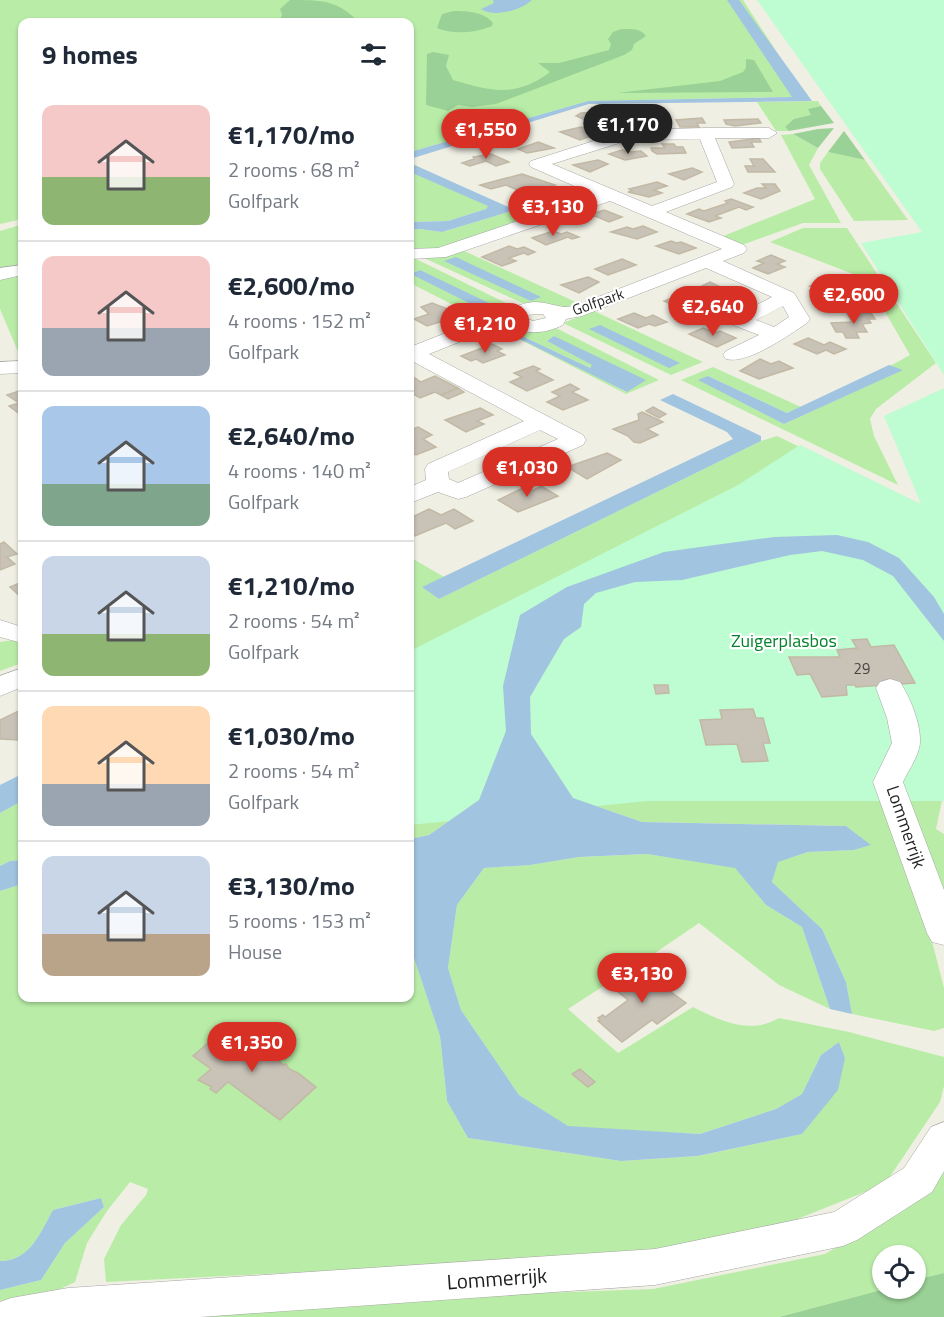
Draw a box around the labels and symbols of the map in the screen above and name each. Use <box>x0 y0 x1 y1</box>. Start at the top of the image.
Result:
pin: €1,170 <box>579 104 677 155</box>
pin: €1,550 <box>437 109 535 160</box>
pin: €3,130 <box>504 186 602 237</box>
pin: €2,600 <box>805 274 903 325</box>
street label: Golfpark <box>569 282 627 321</box>
pin: €2,640 <box>664 286 762 337</box>
pin: €1,210 <box>436 303 534 354</box>
pin: €1,030 <box>478 447 576 498</box>
park label: Zuigerplasbos <box>731 627 837 654</box>
house number: 29 <box>854 657 870 680</box>
street label: Lommerrijk <box>880 782 933 872</box>
pin: €3,130 <box>593 953 691 1004</box>
pin: €1,350 <box>203 1022 301 1073</box>
street label: Lommerrijk <box>446 1259 548 1297</box>

